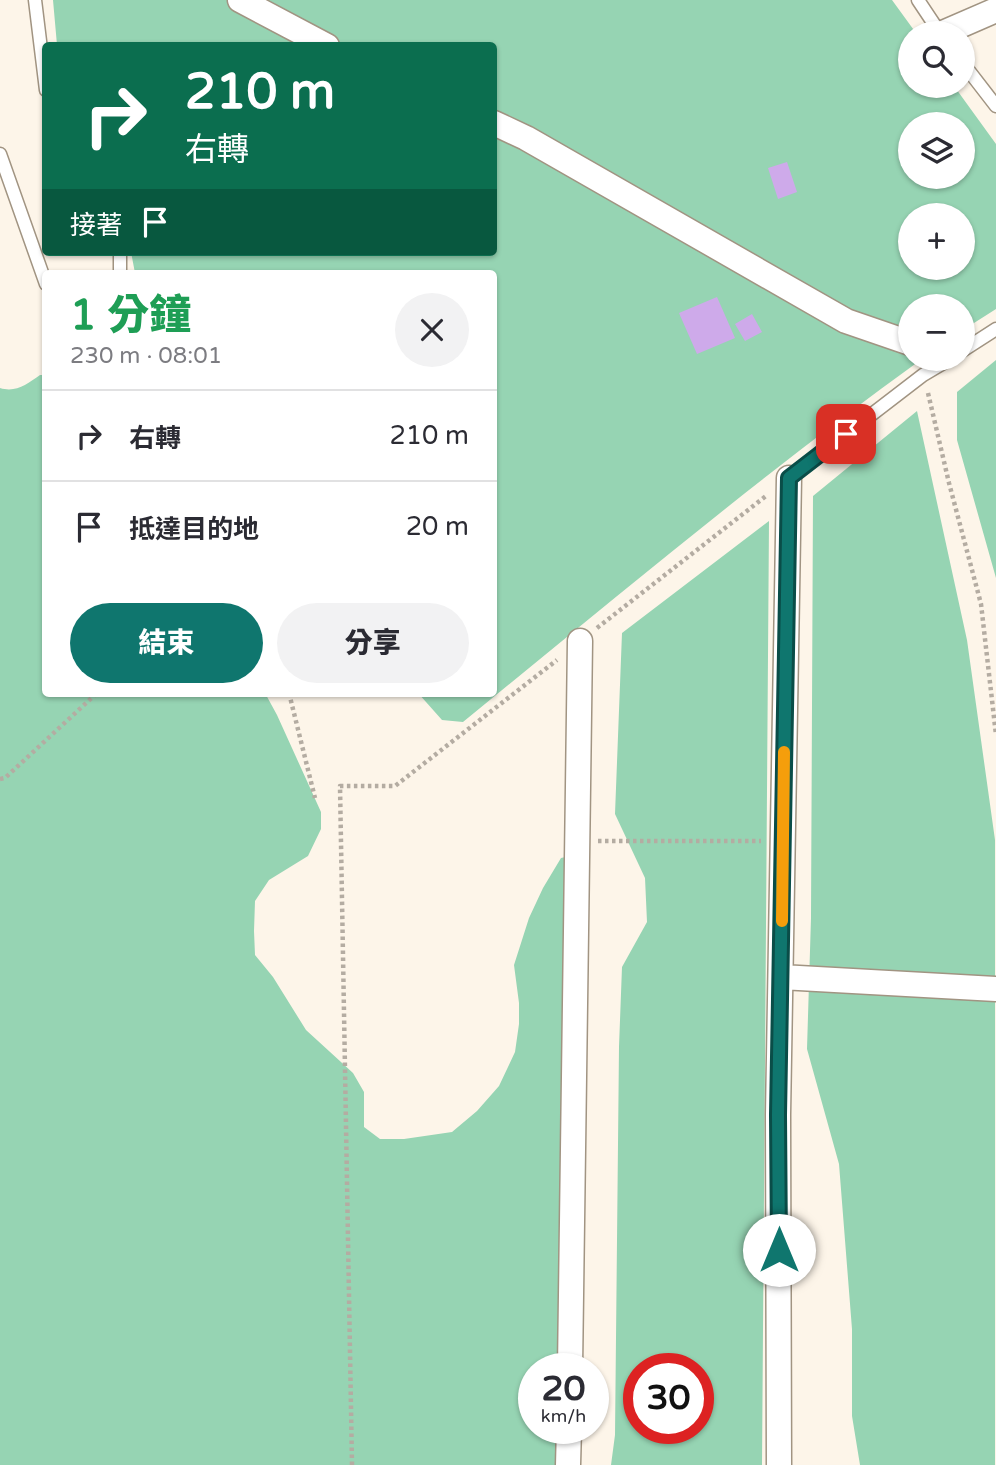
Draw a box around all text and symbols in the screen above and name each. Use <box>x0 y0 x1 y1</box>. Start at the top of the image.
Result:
map controls <box>898 21 975 371</box>
button: search <box>898 21 975 98</box>
text: 210 m <box>185 63 335 122</box>
icon: right <box>70 70 161 161</box>
button: layers <box>898 112 975 189</box>
text: 右轉 <box>185 131 249 169</box>
icon: arrive <box>136 203 174 241</box>
button: + <box>898 203 975 280</box>
text: 接著 <box>70 210 122 241</box>
text: 1 分鐘 <box>70 290 191 341</box>
button: close <box>395 293 469 367</box>
button: − <box>898 294 975 371</box>
text: 230 m · 08:01 <box>70 342 222 370</box>
pin <box>816 404 876 464</box>
icon: arrive <box>827 415 865 453</box>
icon: right <box>70 417 108 455</box>
text: 210 m <box>389 420 469 451</box>
text: 右轉 <box>129 423 181 454</box>
icon: arrive <box>70 508 108 546</box>
text: 20 m <box>406 511 469 542</box>
text: 抵達目的地 <box>129 514 259 545</box>
button: 結束 <box>70 603 263 683</box>
button: 分享 <box>277 603 469 683</box>
position arrow <box>742 1213 816 1287</box>
speed limit sign: 30 <box>623 1353 714 1444</box>
text: 20 <box>542 1368 585 1410</box>
text: km/h <box>541 1405 586 1427</box>

